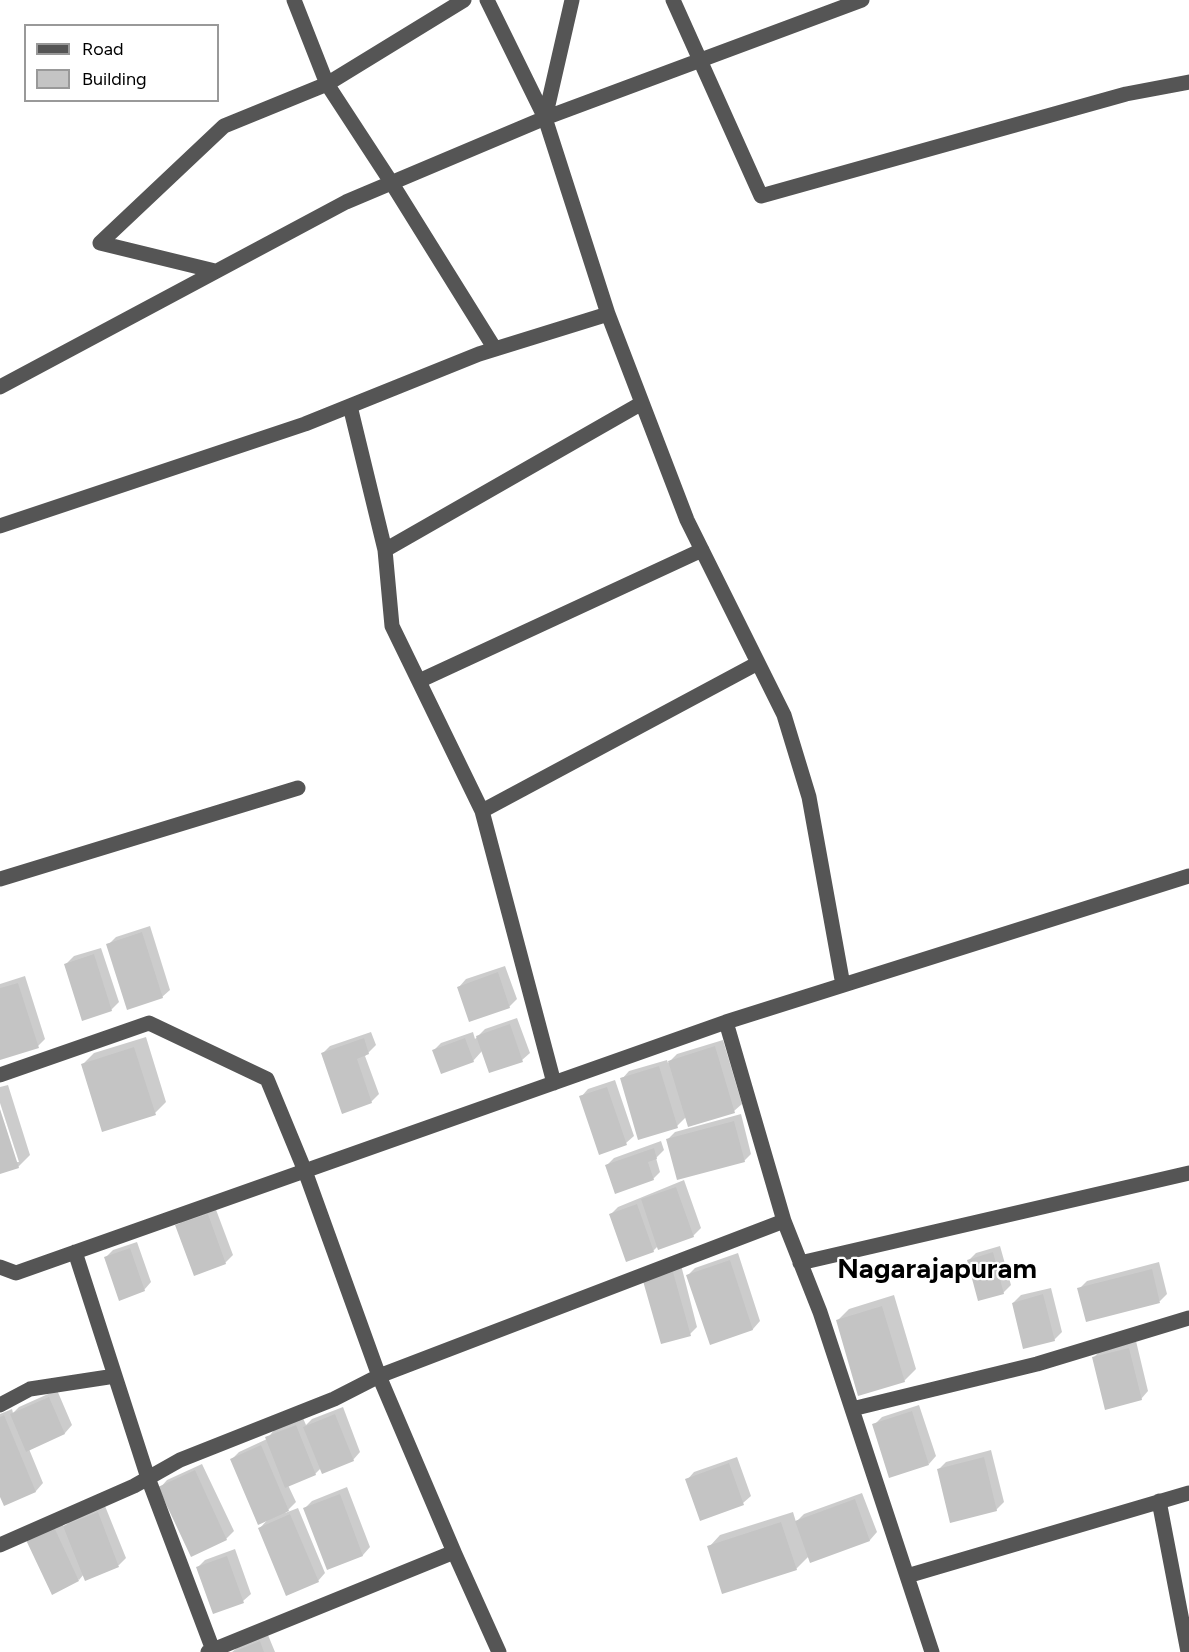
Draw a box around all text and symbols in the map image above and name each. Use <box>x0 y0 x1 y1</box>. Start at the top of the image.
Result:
legend <box>24 24 219 102</box>
text: Road <box>82 38 123 60</box>
text: Building <box>82 68 147 90</box>
district label: Nagarajapuram <box>837 1253 1037 1287</box>

